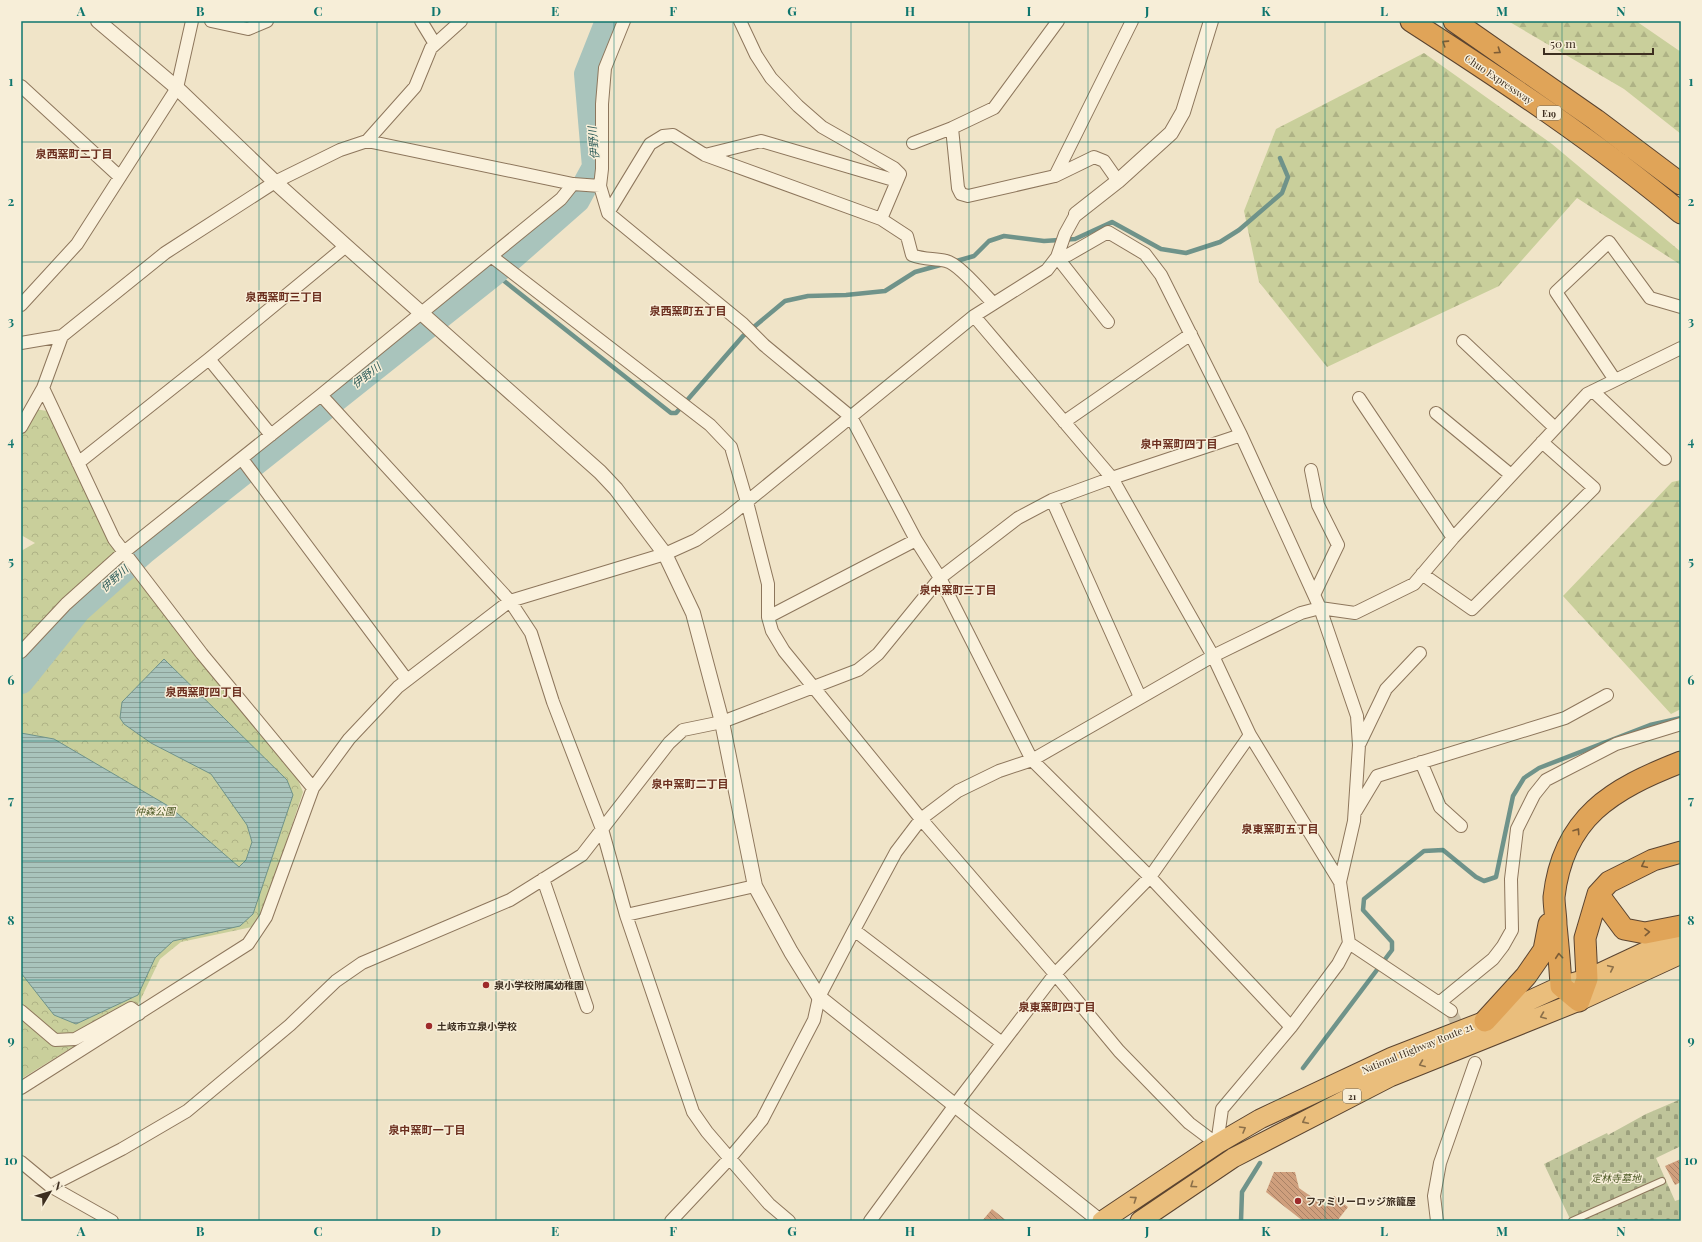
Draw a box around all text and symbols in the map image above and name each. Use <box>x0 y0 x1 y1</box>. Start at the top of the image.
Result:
text: A <box>76 2 86 19</box>
text: B <box>196 2 205 19</box>
text: C <box>313 2 323 19</box>
text: D <box>431 2 441 19</box>
text: E <box>551 2 559 19</box>
text: F <box>669 2 677 19</box>
text: G <box>787 2 797 19</box>
text: H <box>905 2 915 19</box>
text: I <box>1027 2 1032 19</box>
text: J <box>1144 2 1150 19</box>
text: K <box>1261 2 1271 19</box>
text: L <box>1380 2 1388 19</box>
text: M <box>1496 2 1508 19</box>
text: N <box>1616 2 1626 19</box>
scale bar <box>1544 30 1653 56</box>
text: 50 m <box>1550 35 1576 51</box>
one-way arrow <box>1442 40 1449 48</box>
one-way arrow <box>1493 46 1500 53</box>
street label: Chuo Expressway <box>1462 51 1536 107</box>
text: 1 <box>9 72 14 89</box>
text: 1 <box>1689 72 1694 89</box>
road number: E19 <box>1537 106 1561 120</box>
water label: 伊野川 <box>584 125 602 160</box>
district label: 泉西窯町二丁目 <box>36 146 113 161</box>
text: 2 <box>8 192 15 209</box>
text: 2 <box>1688 192 1695 209</box>
district label: 泉西窯町三丁目 <box>246 289 323 304</box>
district label: 泉西窯町五丁目 <box>650 303 727 318</box>
text: 3 <box>8 312 14 329</box>
text: 3 <box>1688 312 1694 329</box>
water label: 伊野川 <box>348 358 384 391</box>
text: 4 <box>8 432 15 449</box>
text: 4 <box>1688 432 1695 449</box>
district label: 泉中窯町四丁目 <box>1141 436 1218 451</box>
text: 5 <box>8 552 14 569</box>
text: 5 <box>1688 552 1694 569</box>
water label: 伊野川 <box>97 561 132 595</box>
district label: 泉中窯町三丁目 <box>920 582 997 597</box>
text: 6 <box>7 671 15 688</box>
text: 6 <box>1687 671 1695 688</box>
district label: 泉西窯町四丁目 <box>166 684 243 699</box>
district label: 泉中窯町二丁目 <box>652 776 729 791</box>
text: 7 <box>8 791 14 808</box>
text: 7 <box>1688 791 1694 808</box>
park label: 仲森公園 <box>135 804 177 818</box>
district label: 泉東窯町五丁目 <box>1242 821 1319 836</box>
one-way arrow <box>1572 828 1580 835</box>
one-way arrow <box>1641 860 1649 868</box>
text: 8 <box>7 911 15 928</box>
text: 8 <box>1687 911 1695 928</box>
one-way arrow <box>1644 927 1650 936</box>
one-way arrow <box>1555 953 1564 959</box>
one-way arrow <box>1607 965 1614 973</box>
place label: 泉小学校附属幼稚園 <box>494 978 584 992</box>
marker: 泉小学校附属幼稚園 <box>481 980 491 990</box>
district label: 泉東窯町四丁目 <box>1019 999 1096 1014</box>
one-way arrow <box>1539 1011 1546 1019</box>
place label: 土岐市立泉小学校 <box>437 1019 517 1033</box>
street label: National Highway Route 21 <box>1359 1019 1475 1077</box>
marker: 土岐市立泉小学校 <box>424 1021 434 1031</box>
text: 9 <box>7 1031 15 1048</box>
text: 9 <box>1687 1031 1695 1048</box>
one-way arrow <box>1418 1059 1426 1067</box>
road number: 21 <box>1343 1089 1361 1103</box>
one-way arrow <box>1302 1116 1309 1123</box>
district label: 泉中窯町一丁目 <box>389 1122 466 1137</box>
one-way arrow <box>1239 1126 1247 1133</box>
text: 10 <box>4 1151 18 1168</box>
text: 10 <box>1684 1151 1698 1168</box>
park label: 定林寺墓地 <box>1591 1171 1642 1185</box>
north arrow <box>30 1172 70 1212</box>
text: N <box>50 1178 67 1193</box>
one-way arrow <box>1190 1180 1197 1187</box>
place label: ファミリーロッジ旅籠屋 <box>1306 1194 1416 1208</box>
marker: ファミリーロッジ旅籠屋 <box>1293 1196 1303 1206</box>
one-way arrow <box>1130 1197 1137 1204</box>
text: A <box>76 1222 86 1239</box>
text: B <box>196 1222 205 1239</box>
text: C <box>313 1222 323 1239</box>
text: D <box>431 1222 441 1239</box>
text: E <box>551 1222 559 1239</box>
text: F <box>669 1222 677 1239</box>
text: G <box>787 1222 797 1239</box>
text: H <box>905 1222 915 1239</box>
text: I <box>1027 1222 1032 1239</box>
text: J <box>1144 1222 1150 1239</box>
text: K <box>1261 1222 1271 1239</box>
text: L <box>1380 1222 1388 1239</box>
text: M <box>1496 1222 1508 1239</box>
text: N <box>1616 1222 1626 1239</box>

